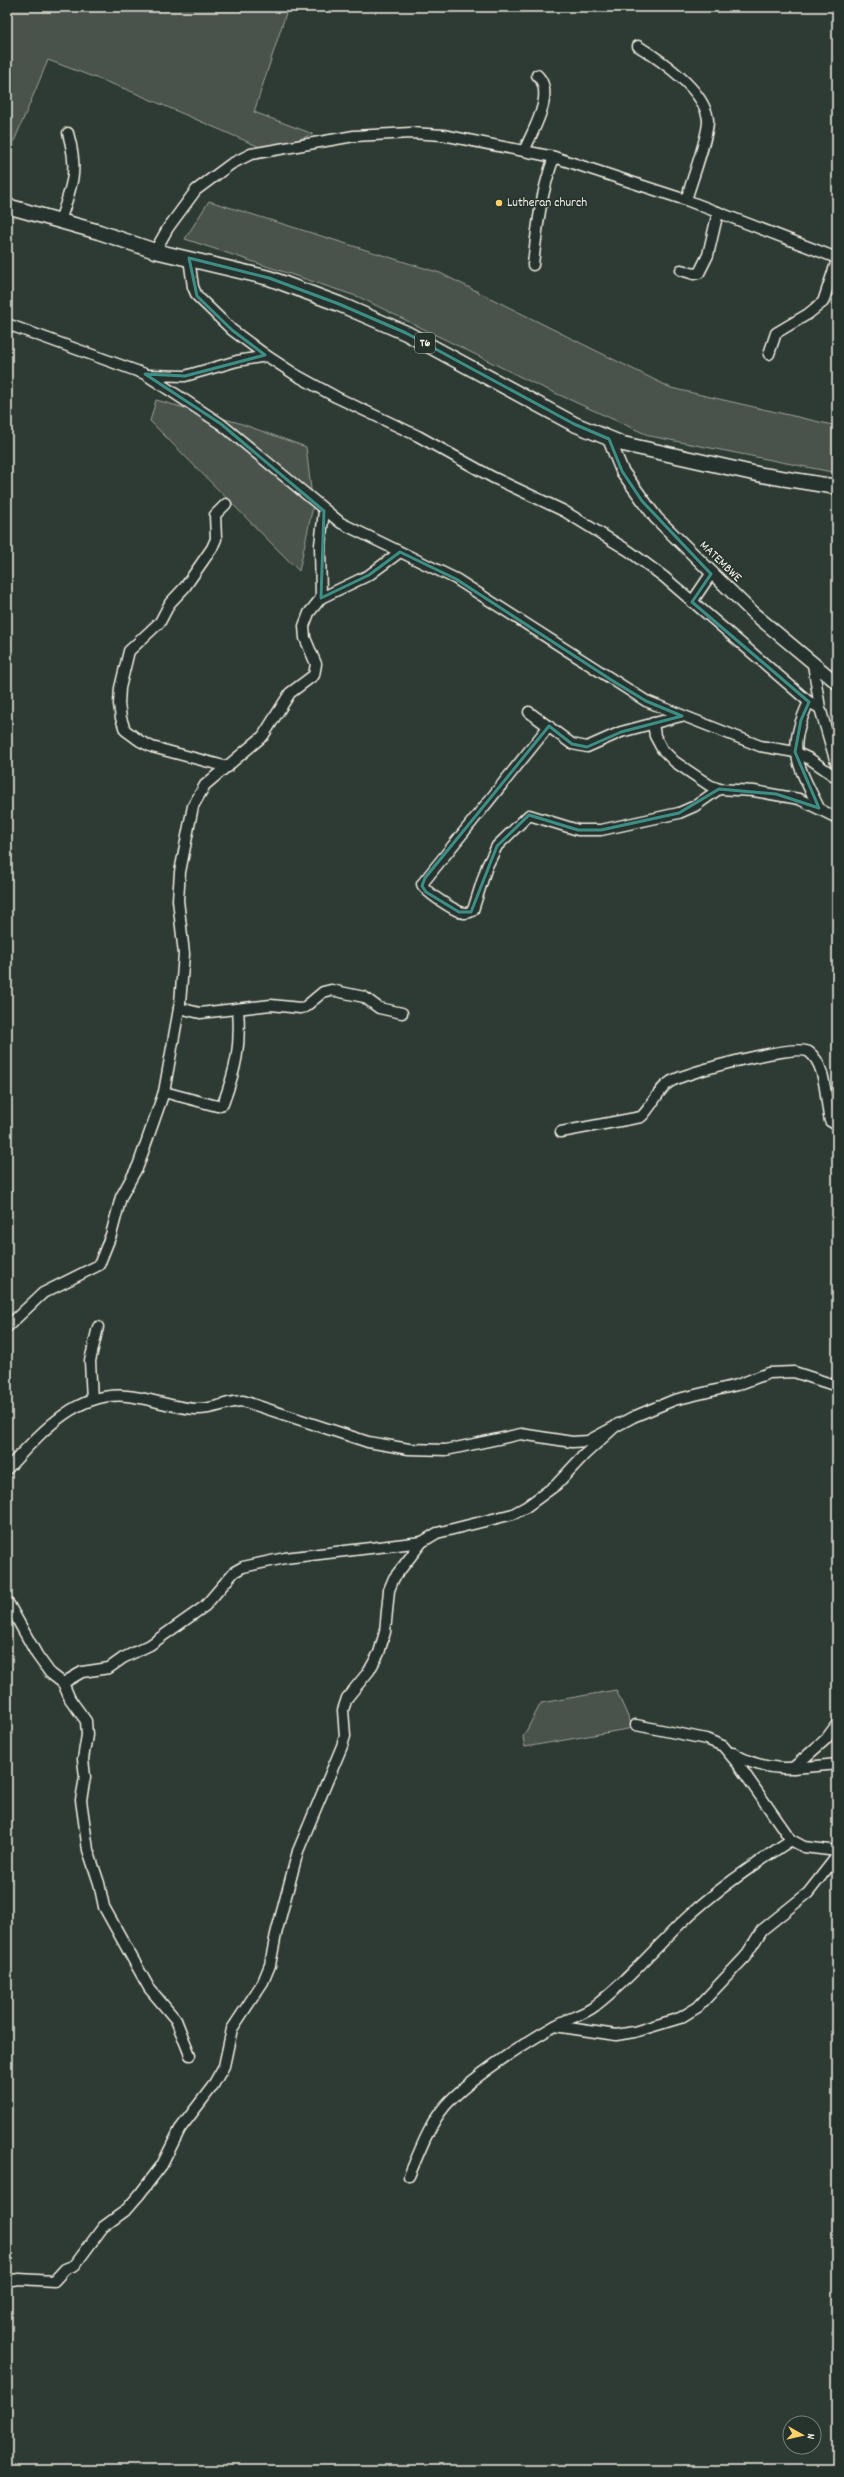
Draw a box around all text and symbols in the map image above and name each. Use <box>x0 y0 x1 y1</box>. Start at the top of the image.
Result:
place label: Lutheran church <box>507 194 587 213</box>
marker: Lutheran church <box>494 198 504 208</box>
road number: T6 <box>415 333 435 353</box>
street label: MATEMBWE <box>694 537 746 587</box>
north arrow <box>782 2415 822 2455</box>
text: N <box>802 2432 818 2440</box>

